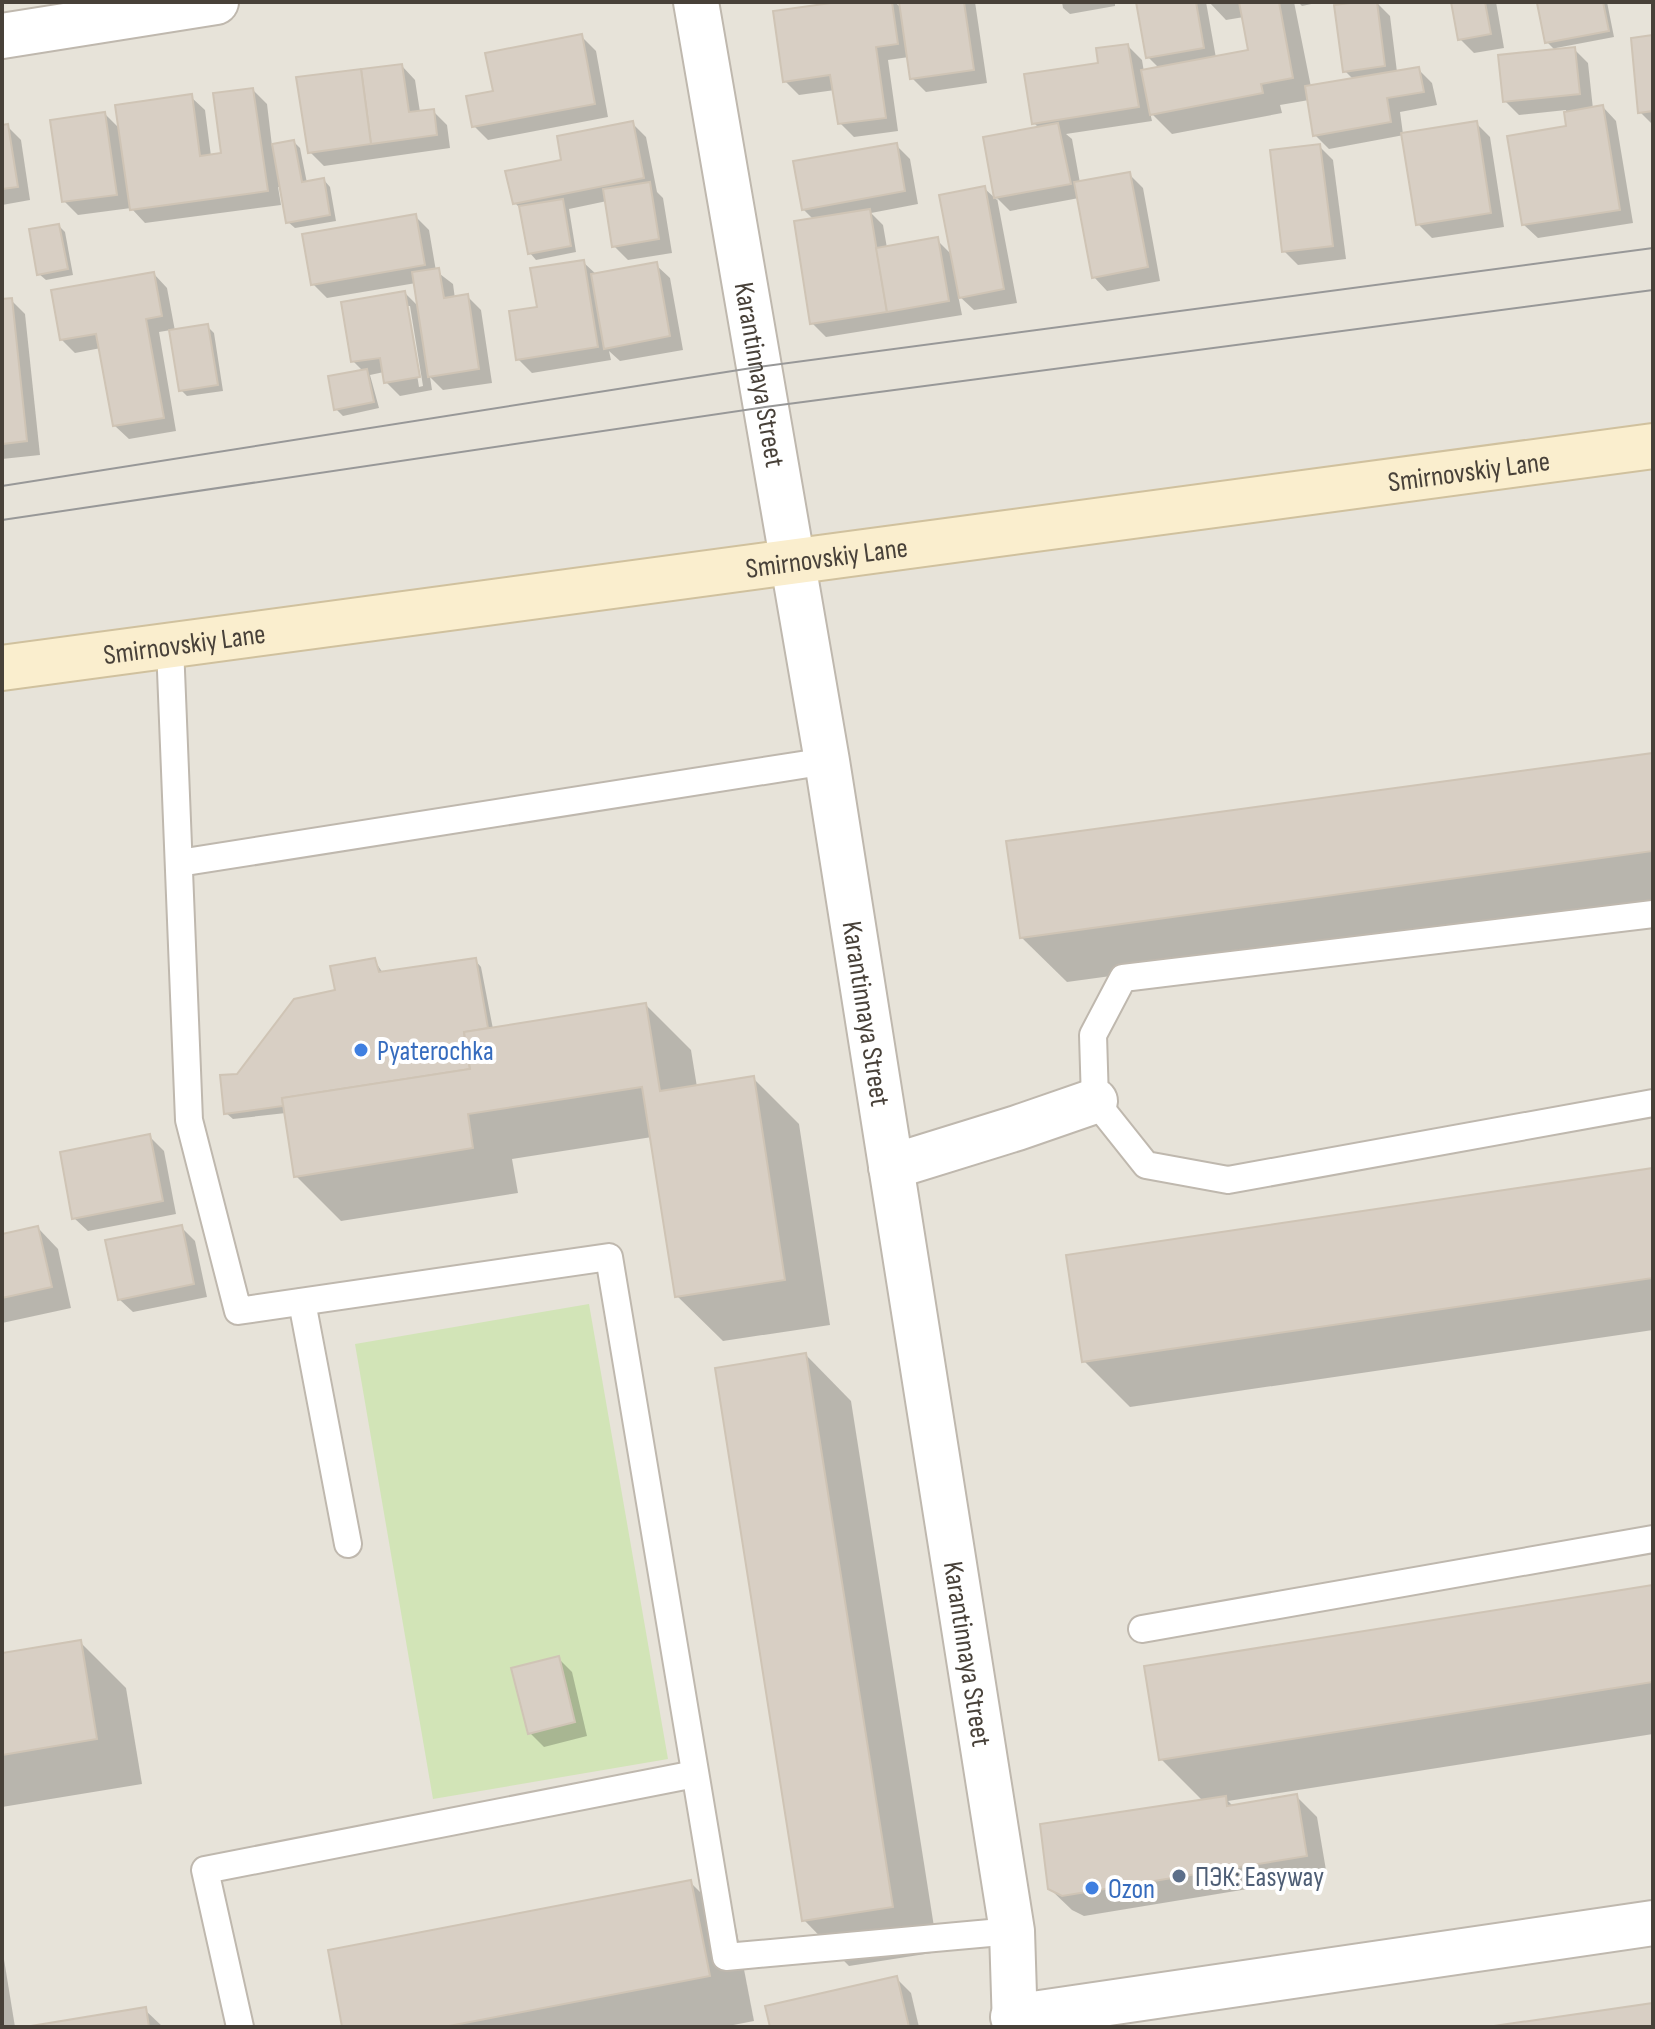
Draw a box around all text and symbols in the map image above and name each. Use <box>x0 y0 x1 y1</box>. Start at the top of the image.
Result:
street label: Karantinnaya Street <box>727 280 791 470</box>
street label: Smirnovskiy Lane <box>1386 445 1552 499</box>
street label: Smirnovskiy Lane <box>744 531 910 586</box>
street label: Smirnovskiy Lane <box>102 618 268 672</box>
street label: Karantinnaya Street <box>835 919 896 1109</box>
place label: Pyaterochka <box>377 1035 494 1068</box>
marker: Pyaterochka <box>352 1041 370 1059</box>
street label: Karantinnaya Street <box>936 1559 998 1749</box>
place label: ПЭК: Easyway <box>1195 1861 1324 1894</box>
marker: ПЭК: Easyway <box>1170 1867 1188 1885</box>
place label: Ozon <box>1108 1873 1155 1906</box>
marker: Ozon <box>1083 1879 1101 1897</box>

